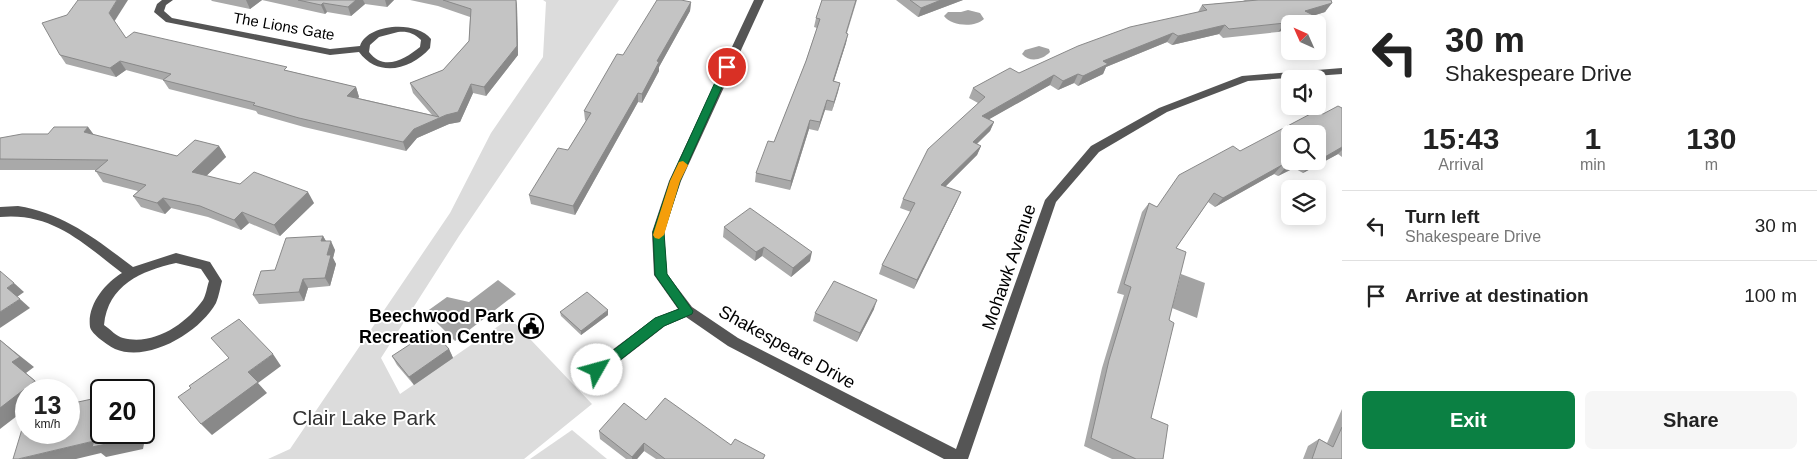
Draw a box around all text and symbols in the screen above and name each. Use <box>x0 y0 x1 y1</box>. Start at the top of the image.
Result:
street label: The Lions Gate <box>232 9 336 43</box>
north arrow <box>1281 15 1326 60</box>
map controls <box>1281 15 1326 225</box>
icon: left <box>1362 20 1427 85</box>
text: 30 m <box>1445 20 1525 59</box>
pin <box>706 46 748 88</box>
icon: arrive <box>713 53 741 81</box>
text: Shakespeare Drive <box>1445 61 1632 86</box>
button: sound <box>1281 70 1326 115</box>
text: 15:43 <box>1423 122 1499 155</box>
text: 1 <box>1584 122 1601 155</box>
text: 130 <box>1686 122 1736 155</box>
button: search <box>1281 125 1326 170</box>
text: Arrival <box>1438 156 1484 173</box>
text: min <box>1580 156 1606 173</box>
text: m <box>1705 156 1718 173</box>
button: layers <box>1281 180 1326 225</box>
street label: Mohawk Avenue <box>978 201 1040 333</box>
text: Turn left <box>1405 206 1480 227</box>
icon: left <box>1362 212 1390 240</box>
text: 30 m <box>1755 215 1797 236</box>
text: Shakespeare Drive <box>1405 228 1541 245</box>
icon: arrive <box>1362 282 1390 310</box>
text: Arrive at destination <box>1405 285 1589 306</box>
text: 100 m <box>1744 285 1797 306</box>
street label: Shakespeare Drive <box>715 301 859 393</box>
place label: Beechwood Park Recreation Centre <box>359 306 515 347</box>
public building icon: Beechwood Park Recreation Centre <box>518 313 544 339</box>
position arrow <box>570 343 622 395</box>
speed limit sign: 20 <box>90 379 155 444</box>
text: 13 <box>34 391 61 419</box>
button: Exit <box>1362 391 1575 449</box>
button: Share <box>1585 391 1797 449</box>
park label: Clair Lake Park <box>292 406 436 429</box>
text: km/h <box>34 417 61 431</box>

